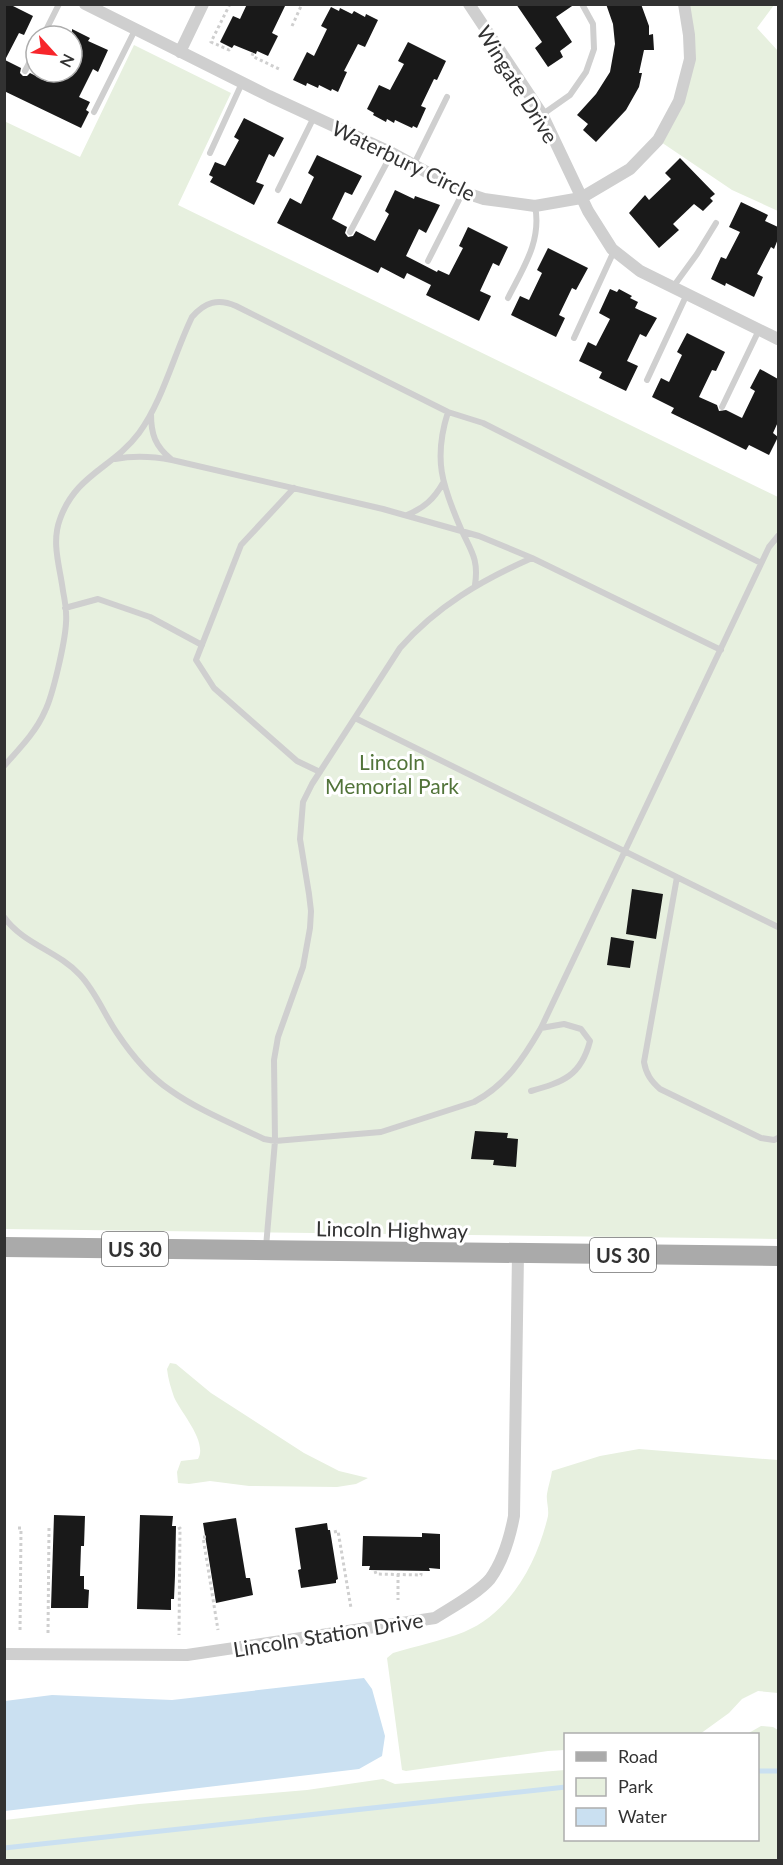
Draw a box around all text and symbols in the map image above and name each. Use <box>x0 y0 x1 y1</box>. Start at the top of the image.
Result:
street label: Wingate Drive <box>472 21 564 147</box>
north arrow <box>24 24 84 84</box>
text: N <box>57 51 79 71</box>
street label: Waterbury Circle <box>328 115 480 205</box>
park label: Lincoln Memorial Park <box>325 749 459 798</box>
street label: Lincoln Highway <box>316 1215 468 1243</box>
road number: US 30 <box>102 1232 168 1266</box>
road number: US 30 <box>590 1238 656 1272</box>
street label: Lincoln Station Drive <box>231 1607 425 1661</box>
legend <box>564 1733 759 1841</box>
text: Road <box>618 1745 658 1767</box>
text: Park <box>618 1775 654 1797</box>
text: Water <box>618 1805 667 1827</box>

